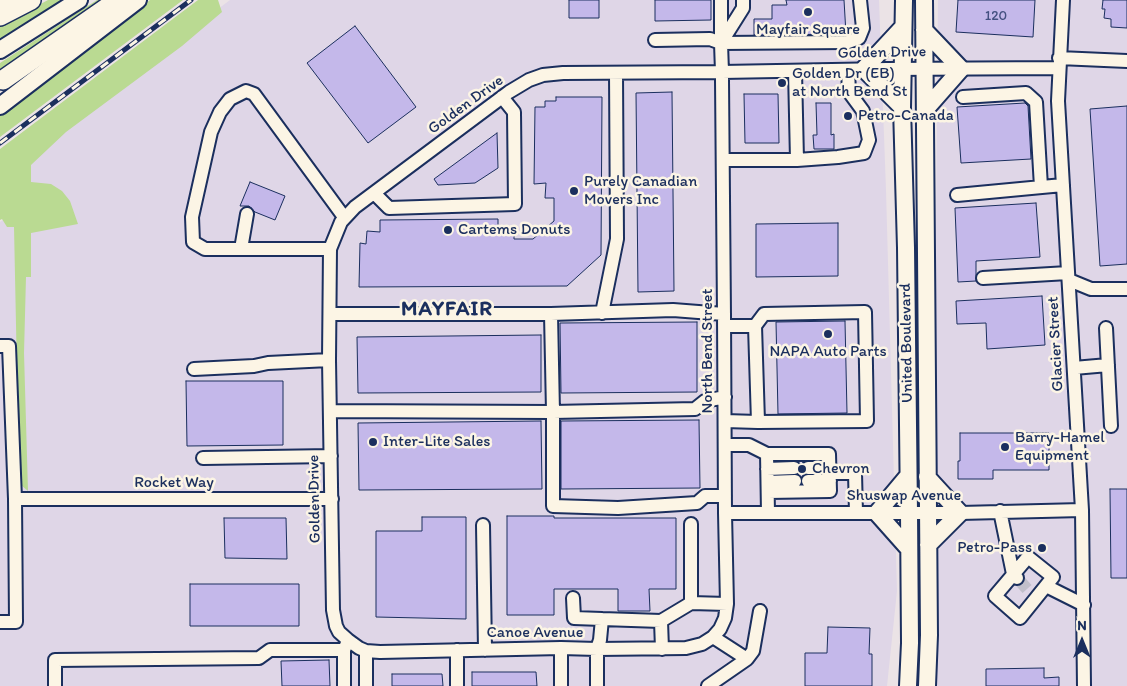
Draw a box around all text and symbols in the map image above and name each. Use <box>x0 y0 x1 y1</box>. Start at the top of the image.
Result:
marker: Mayfair Square <box>802 6 814 18</box>
house number: 120 <box>985 8 1007 24</box>
place label: Mayfair Square <box>756 20 860 40</box>
street label: Golden Drive <box>838 43 926 63</box>
place label: Golden Dr (EB) at North Bend St <box>792 64 907 102</box>
street label: Golden Drive <box>425 71 507 139</box>
marker: Golden Dr (EB) at North Bend St <box>776 77 788 89</box>
place label: Petro-Canada <box>858 106 954 126</box>
marker: Petro-Canada <box>842 110 854 122</box>
place label: Purely Canadian Movers Inc <box>584 172 697 210</box>
marker: Purely Canadian Movers Inc <box>568 185 580 197</box>
place label: Cartems Donuts <box>458 220 570 240</box>
marker: Cartems Donuts <box>442 224 454 236</box>
street label: United Boulevard <box>896 283 918 403</box>
street label: North Bend Street <box>698 289 718 413</box>
street label: Glacier Street <box>1044 296 1068 392</box>
district label: MAYFAIR <box>399 297 495 323</box>
marker: NAPA Auto Parts <box>822 328 834 340</box>
place label: NAPA Auto Parts <box>769 342 887 362</box>
place label: Barry-Hamel Equipment <box>1015 428 1105 466</box>
place label: Inter-Lite Sales <box>383 432 490 452</box>
marker: Inter-Lite Sales <box>367 436 379 448</box>
marker: Barry-Hamel Equipment <box>999 441 1011 453</box>
street label: Golden Drive <box>305 455 325 543</box>
place label: Chevron <box>812 459 869 479</box>
marker: Chevron <box>796 463 808 475</box>
street label: Rocket Way <box>134 473 214 493</box>
street label: Shuswap Avenue <box>847 486 961 506</box>
place label: Petro-Pass <box>957 538 1032 558</box>
marker: Petro-Pass <box>1036 542 1048 554</box>
north arrow <box>1057 616 1107 666</box>
text: N <box>1077 617 1087 634</box>
street label: Canoe Avenue <box>486 623 584 643</box>

